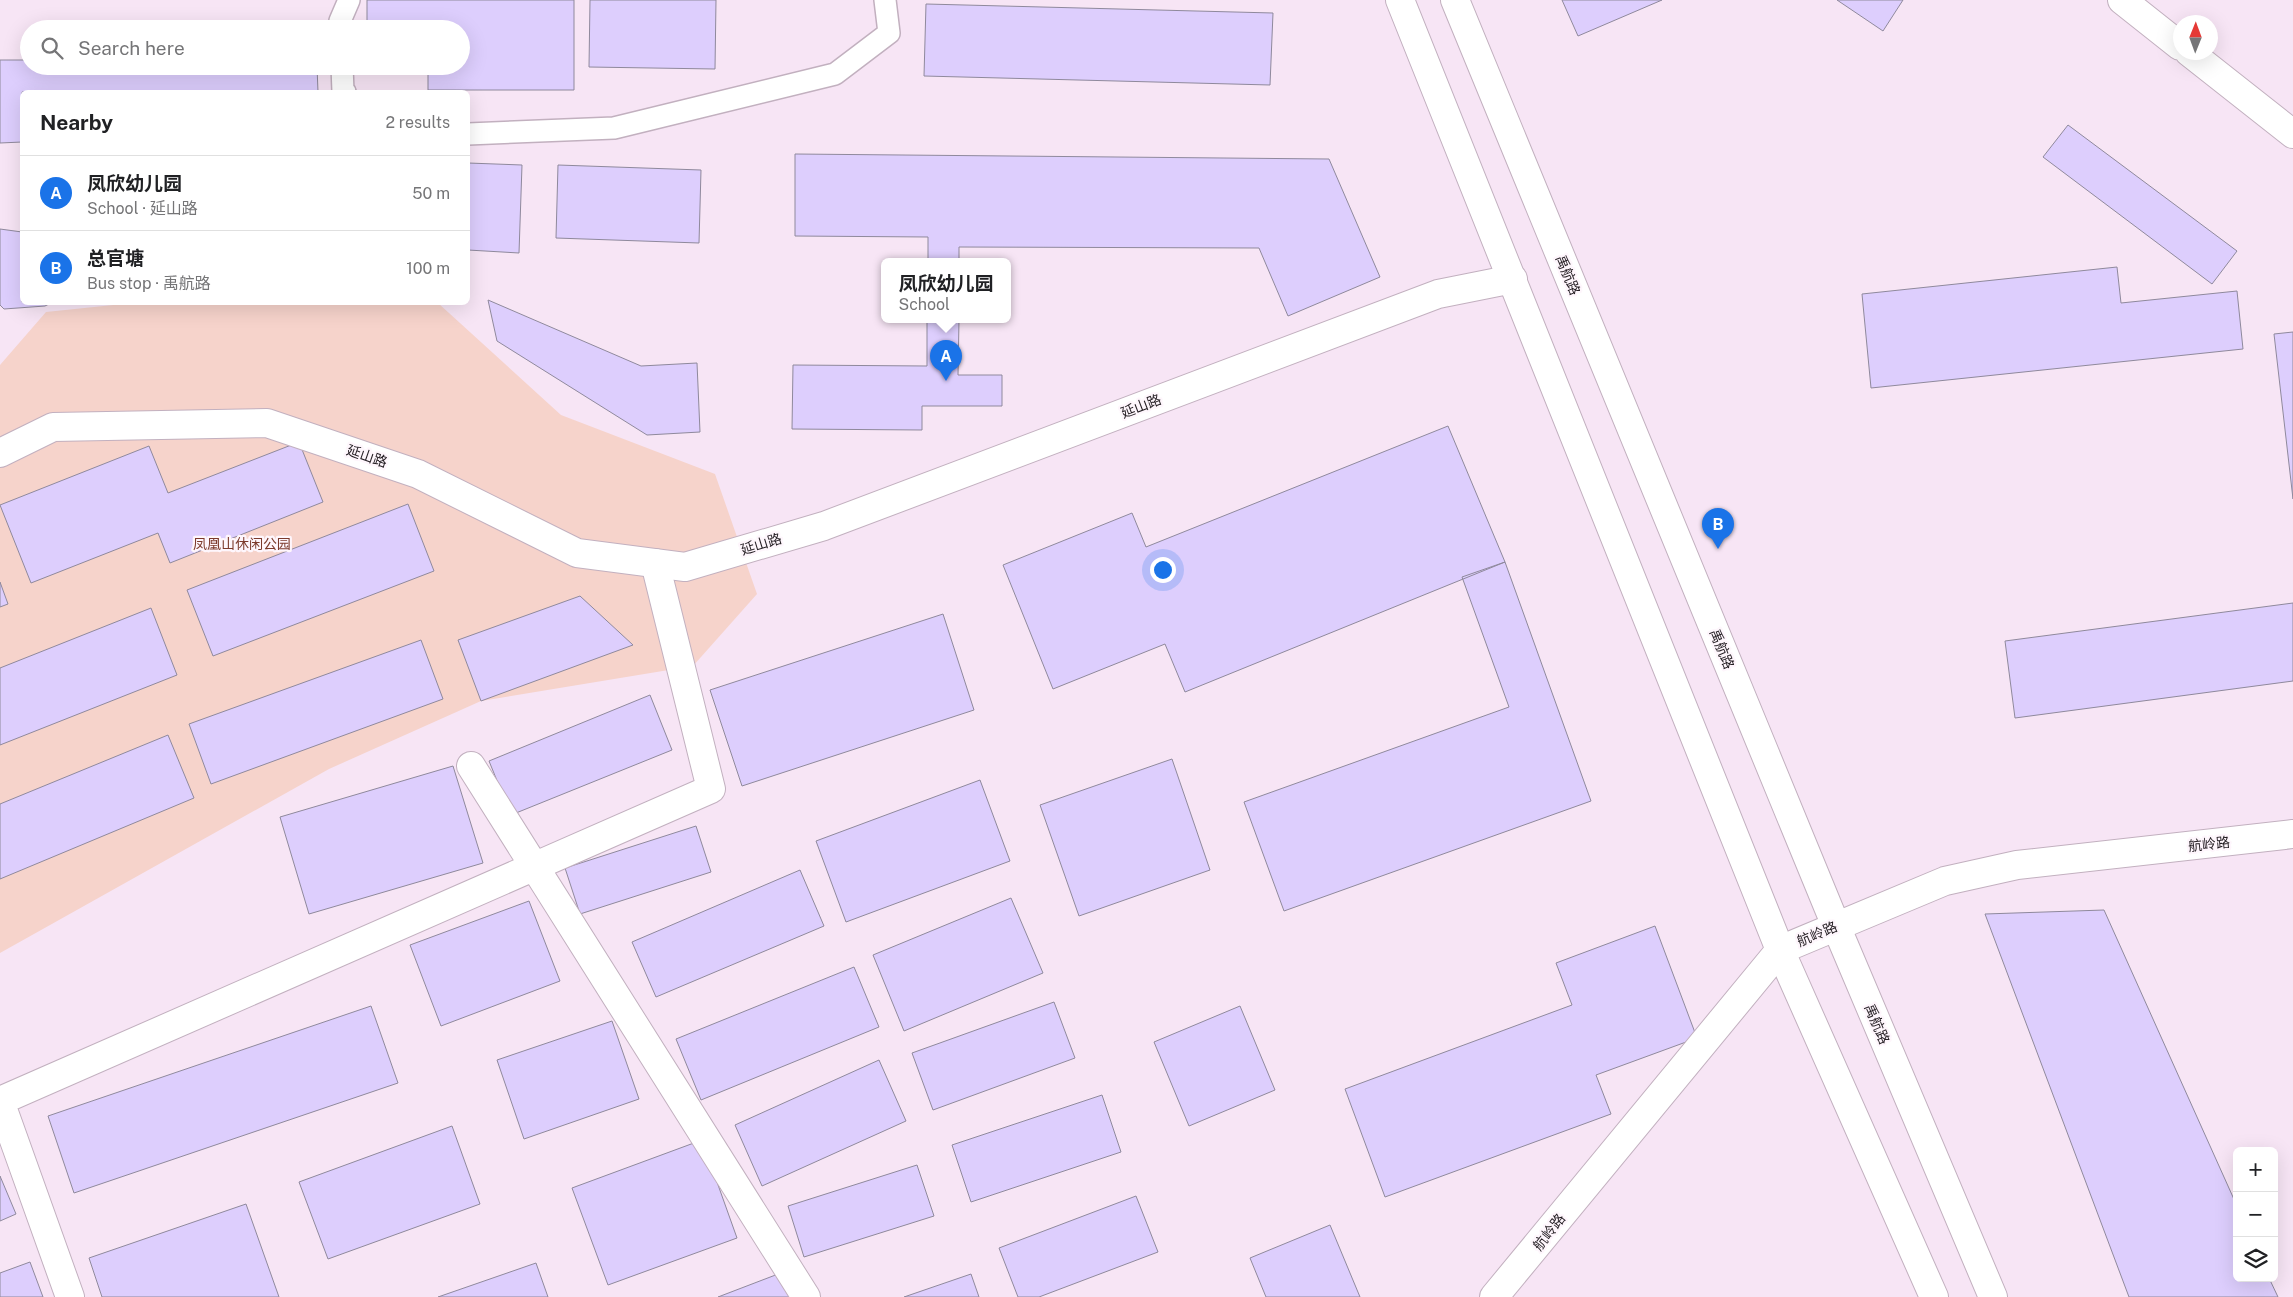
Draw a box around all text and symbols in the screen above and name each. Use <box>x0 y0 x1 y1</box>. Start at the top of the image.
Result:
north arrow <box>2173 15 2218 60</box>
search box <box>20 20 470 75</box>
icon: search <box>38 34 66 62</box>
text: Search here <box>78 37 185 59</box>
text: Nearby <box>40 110 113 135</box>
text: 2 results <box>385 113 450 132</box>
text: 凤欣幼儿园 <box>87 172 182 194</box>
text: A <box>50 184 62 203</box>
text: 50 m <box>412 184 450 203</box>
text: School · 延山路 <box>87 199 198 218</box>
text: 总官塘 <box>87 247 144 269</box>
street label: 禹航路 <box>1553 253 1583 297</box>
popup <box>881 258 1011 323</box>
text: B <box>51 259 61 278</box>
text: 100 m <box>406 259 450 278</box>
text: 凤欣幼儿园 <box>898 272 994 294</box>
text: Bus stop · 禹航路 <box>87 274 211 293</box>
text: School <box>898 295 950 314</box>
pin: A <box>930 340 962 381</box>
street label: 延山路 <box>1119 391 1163 421</box>
street label: 延山路 <box>345 442 389 470</box>
pin: B <box>1702 508 1734 549</box>
street label: 延山路 <box>739 530 783 558</box>
park label: 凤凰山休闲公园 <box>193 536 291 552</box>
your location <box>1150 557 1176 583</box>
street label: 禹航路 <box>1707 627 1737 671</box>
street label: 航岭路 <box>2187 834 2231 854</box>
street label: 航岭路 <box>1795 918 1839 950</box>
street label: 禹航路 <box>1861 1002 1893 1046</box>
map controls <box>2233 1147 2278 1282</box>
button: + <box>2233 1147 2278 1192</box>
button: − <box>2233 1192 2278 1237</box>
street label: 航岭路 <box>1530 1211 1568 1253</box>
button: layers <box>2233 1237 2278 1282</box>

